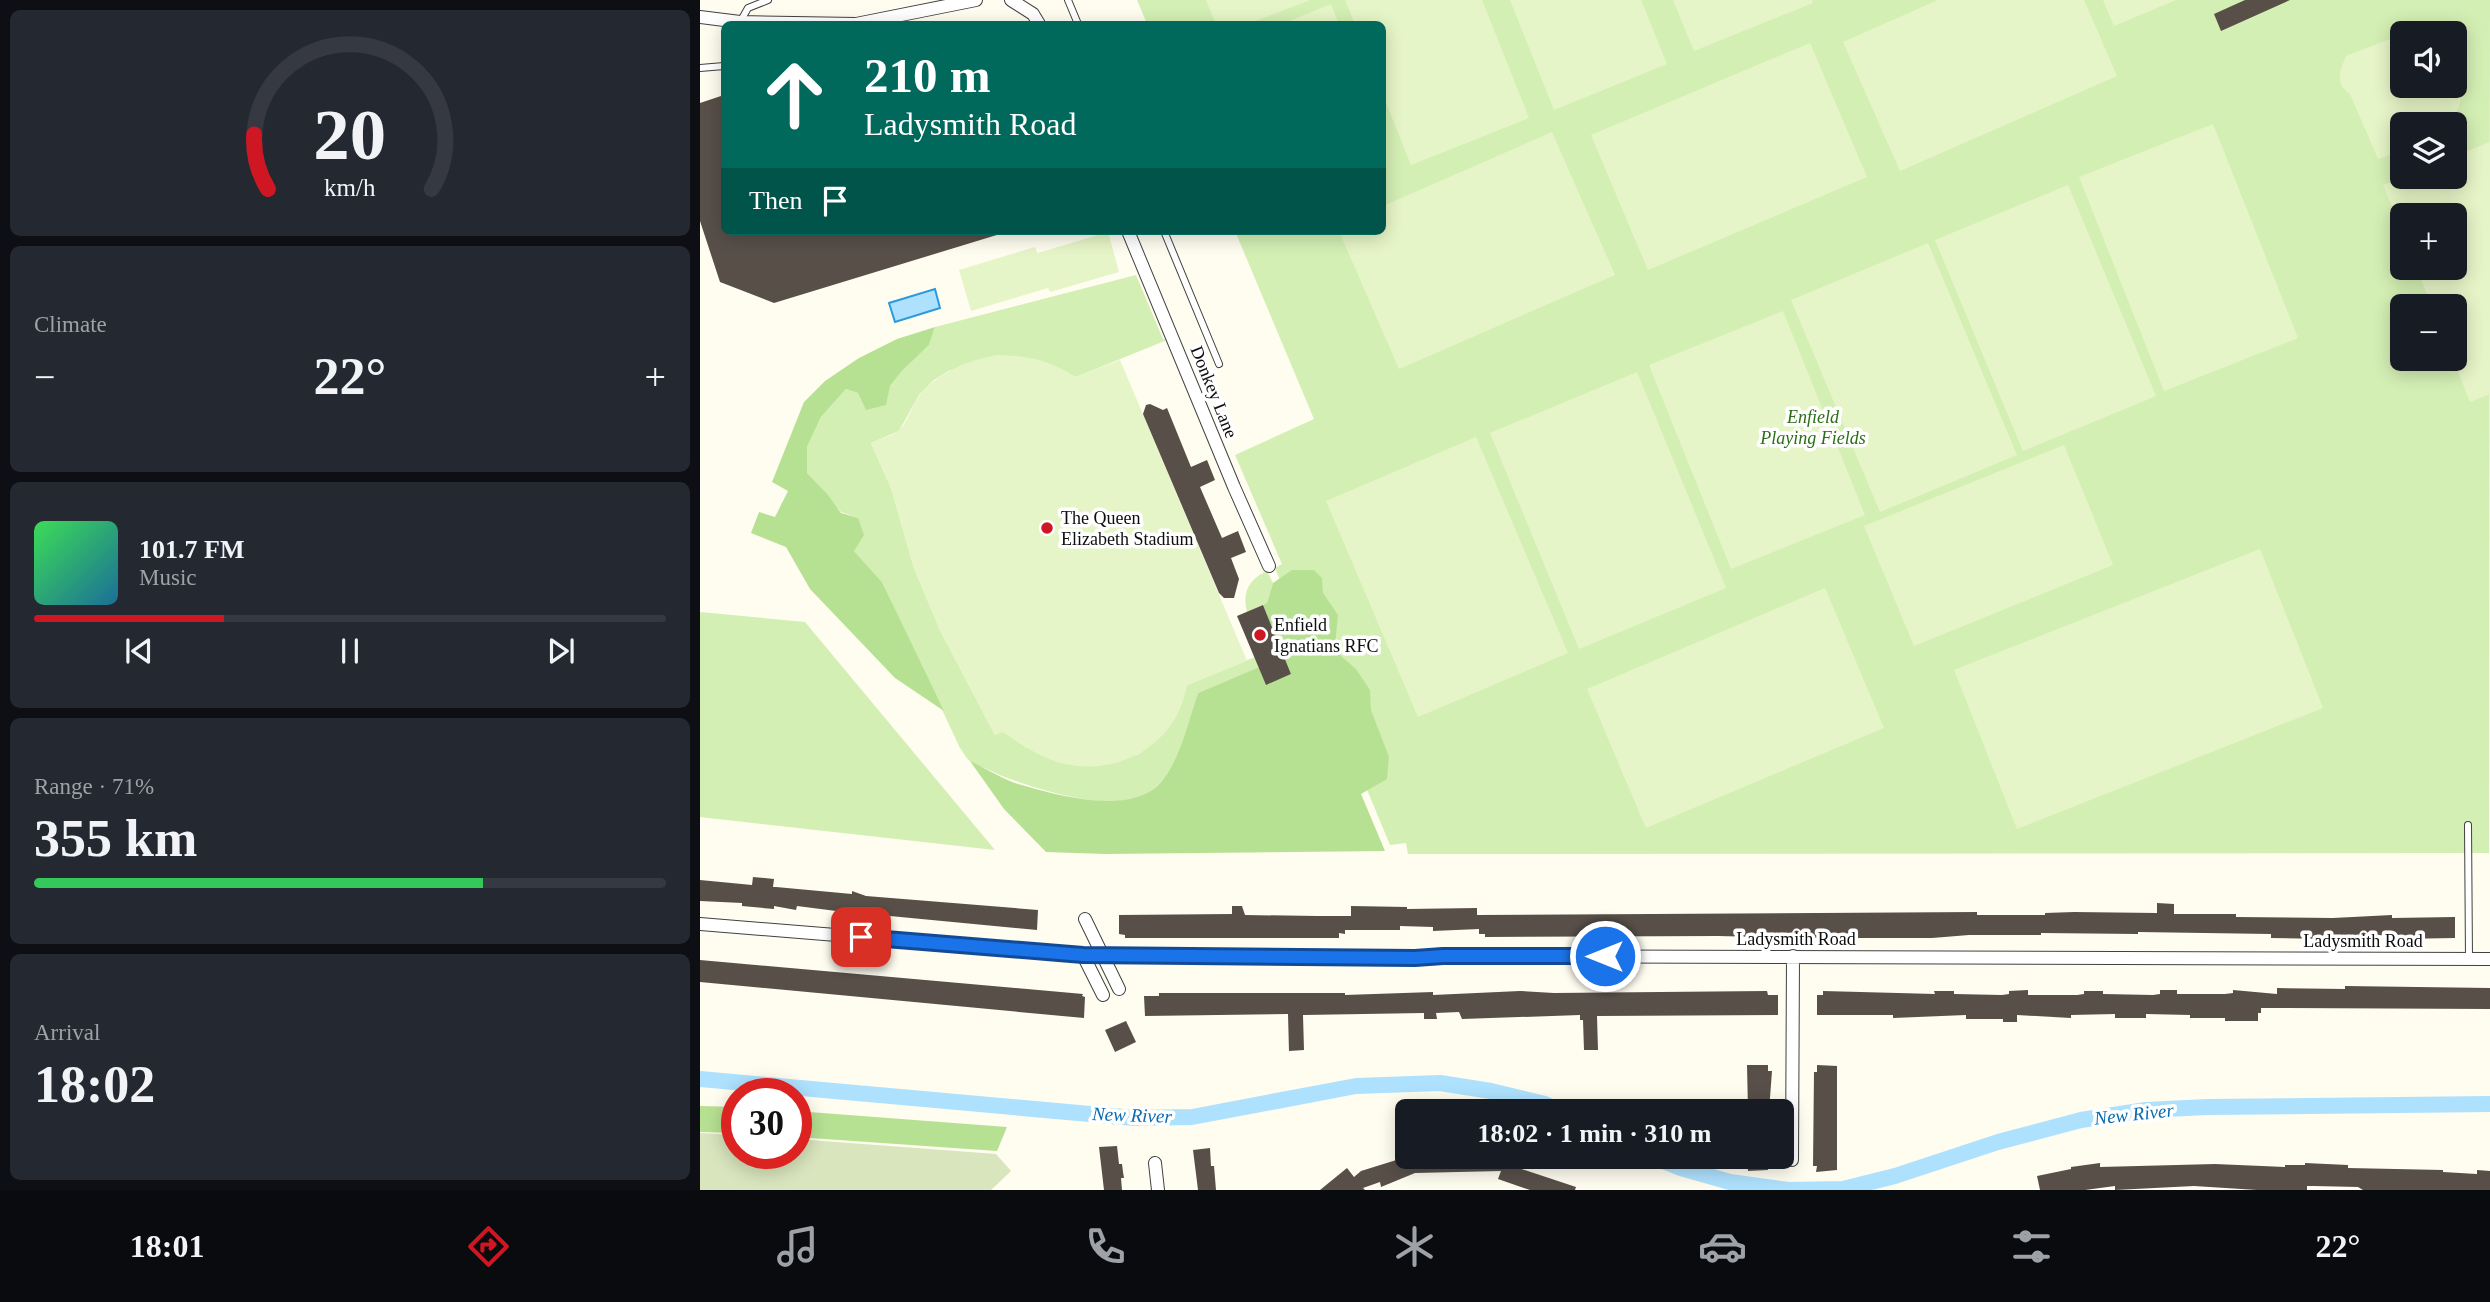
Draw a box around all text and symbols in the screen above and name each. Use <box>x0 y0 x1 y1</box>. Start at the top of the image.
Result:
map controls <box>2390 21 2467 371</box>
button: sound <box>2390 21 2467 98</box>
text: 210 m <box>864 48 991 103</box>
icon: ahead <box>749 49 840 140</box>
text: 20 <box>314 94 386 175</box>
text: Ladysmith Road <box>864 106 1076 142</box>
button: layers <box>2390 112 2467 189</box>
text: km/h <box>324 174 376 201</box>
icon: arrive <box>816 182 854 220</box>
text: Then <box>749 186 802 215</box>
button: + <box>2390 203 2467 280</box>
button: − <box>2390 294 2467 371</box>
text: Climate <box>34 312 107 337</box>
street label: Donkey Lane <box>1186 343 1242 441</box>
text: 22° <box>314 348 386 405</box>
text: − <box>34 356 55 398</box>
text: + <box>645 356 666 398</box>
park label: Enfield Playing Fields <box>1759 407 1866 448</box>
place label: The Queen Elizabeth Stadium <box>1061 508 1193 549</box>
marker: The Queen Elizabeth Stadium <box>1039 520 1055 536</box>
text: 101.7 FM <box>139 535 244 564</box>
text: Music <box>139 565 197 590</box>
place label: Enfield Ignatians RFC <box>1274 615 1379 656</box>
marker: Enfield Ignatians RFC <box>1252 627 1268 643</box>
icon: previous <box>120 632 158 670</box>
icon: pause <box>331 632 369 670</box>
icon: next <box>542 632 580 670</box>
text: Range · 71% <box>34 774 154 799</box>
text: 355 km <box>34 810 197 867</box>
pin <box>831 907 891 967</box>
icon: arrive <box>842 918 880 956</box>
position arrow <box>1568 919 1642 993</box>
street label: Ladysmith Road <box>1736 929 1856 949</box>
street label: Ladysmith Road <box>2303 931 2423 951</box>
text: Arrival <box>34 1020 100 1045</box>
text: 18:02 <box>34 1056 155 1113</box>
speed limit sign: 30 <box>721 1078 812 1169</box>
water label: New River <box>2092 1099 2175 1129</box>
water label: New River <box>1091 1103 1173 1127</box>
text: 18:02 · 1 min · 310 m <box>1478 1119 1712 1148</box>
icon: directions <box>464 1222 513 1271</box>
icon: music <box>773 1222 822 1271</box>
icon: phone <box>1081 1222 1130 1271</box>
icon: climate <box>1390 1222 1439 1271</box>
icon: car <box>1698 1222 1747 1271</box>
icon: filters <box>2007 1222 2056 1271</box>
text: 18:01 <box>130 1228 204 1264</box>
text: 22° <box>2315 1228 2360 1264</box>

